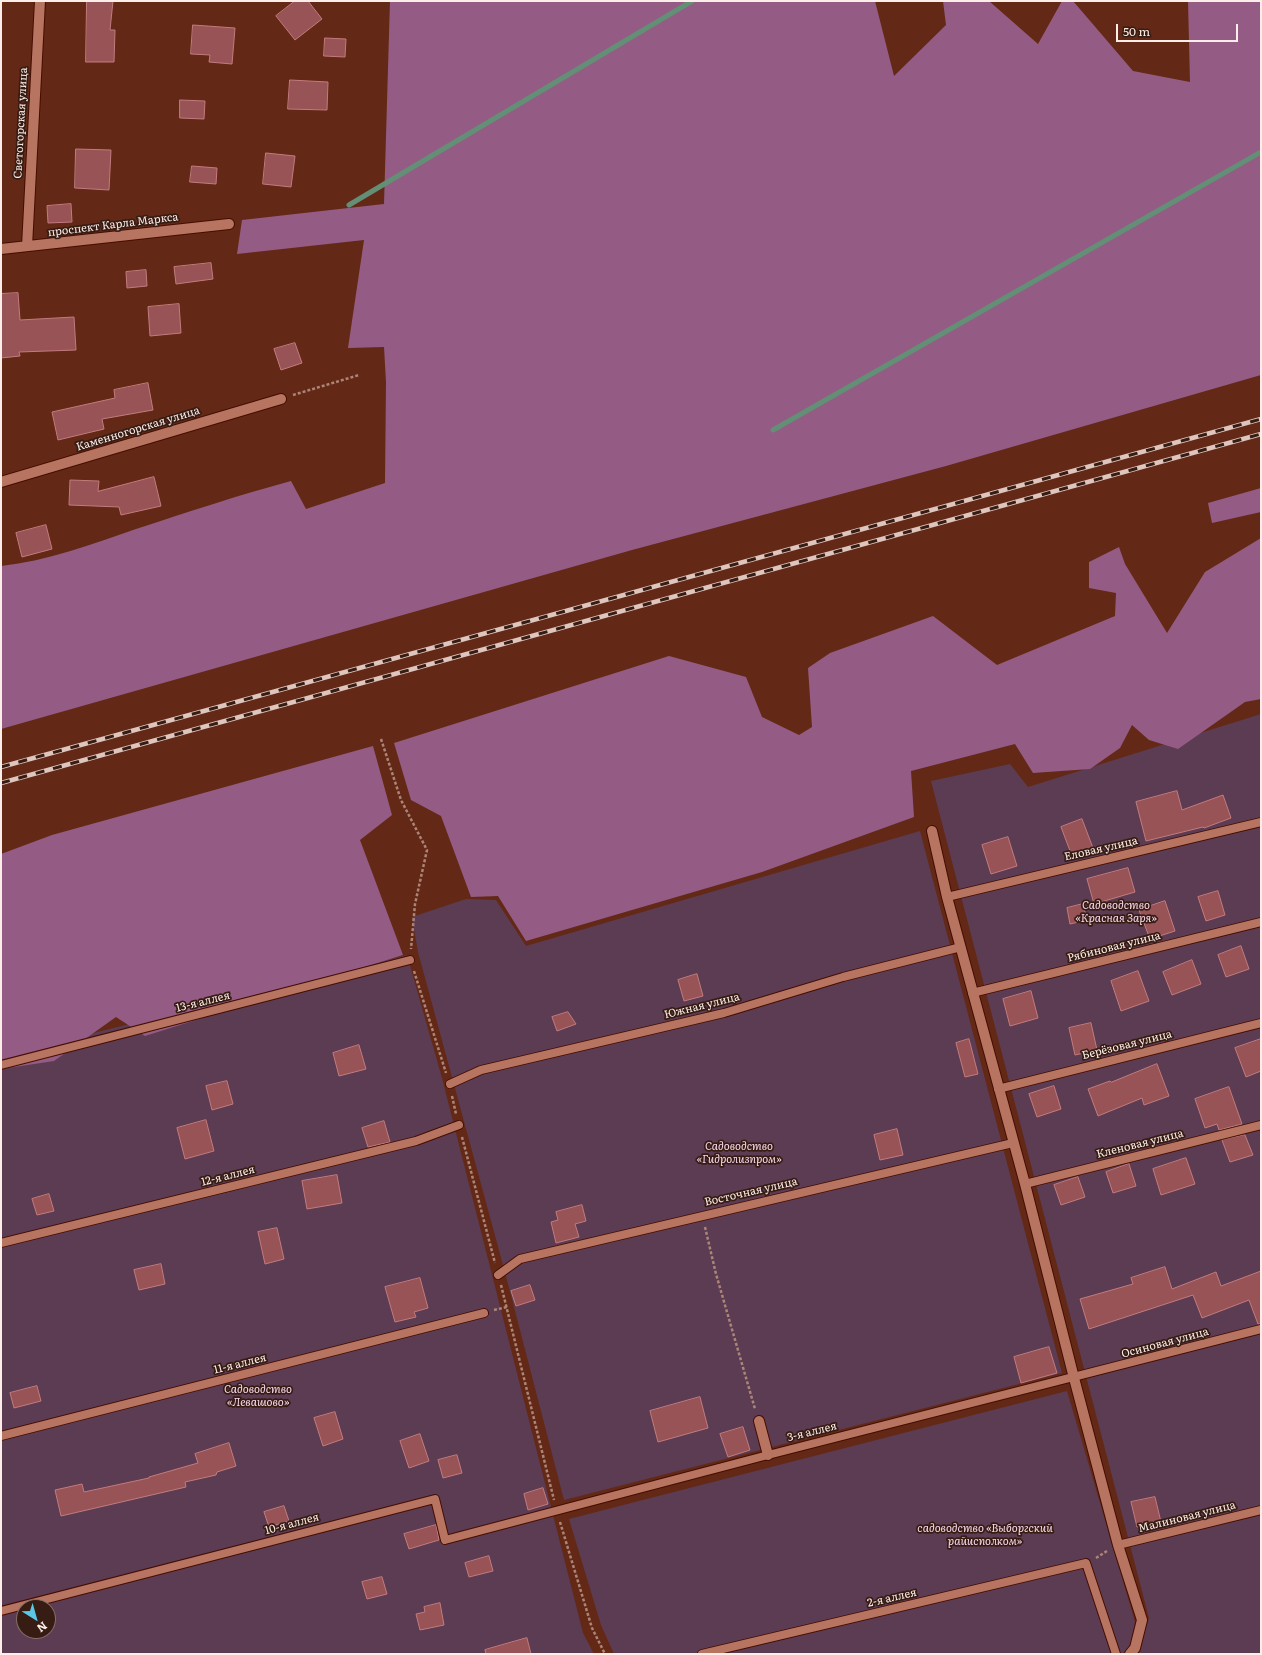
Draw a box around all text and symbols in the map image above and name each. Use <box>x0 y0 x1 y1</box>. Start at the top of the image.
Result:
scale bar <box>1118 16 1240 42</box>
text: 50 m <box>1123 22 1150 40</box>
street label: Светогорская улица <box>11 67 31 179</box>
street label: проспект Карла Маркса <box>47 210 179 240</box>
street label: Каменногорская улица <box>75 404 201 454</box>
street label: Еловая улица <box>1063 834 1139 864</box>
park label: Садоводство «Красная Заря» <box>1075 899 1157 925</box>
street label: Рябиновая улица <box>1066 929 1162 965</box>
street label: 13-я аллея <box>175 989 231 1015</box>
street label: Южная улица <box>663 990 741 1022</box>
street label: Берёзовая улица <box>1081 1027 1173 1063</box>
street label: Кленовая улица <box>1095 1127 1185 1161</box>
park label: Садоводство «Гидролизпром» <box>696 1140 782 1166</box>
street label: 12-я аллея <box>200 1163 256 1189</box>
street label: Восточная улица <box>703 1175 799 1209</box>
street label: Осиновая улица <box>1120 1325 1210 1361</box>
street label: 11-я аллея <box>212 1351 268 1377</box>
park label: Садоводство «Левашово» <box>224 1383 292 1409</box>
street label: 3-я аллея <box>786 1419 838 1445</box>
street label: Малиновая улица <box>1137 1499 1237 1535</box>
street label: 10-я аллея <box>263 1510 321 1538</box>
park label: садоводство «Выборгский райисполком» <box>917 1522 1053 1548</box>
street label: 2-я аллея <box>866 1586 918 1610</box>
north arrow <box>16 1599 56 1639</box>
text: N <box>34 1619 51 1637</box>

